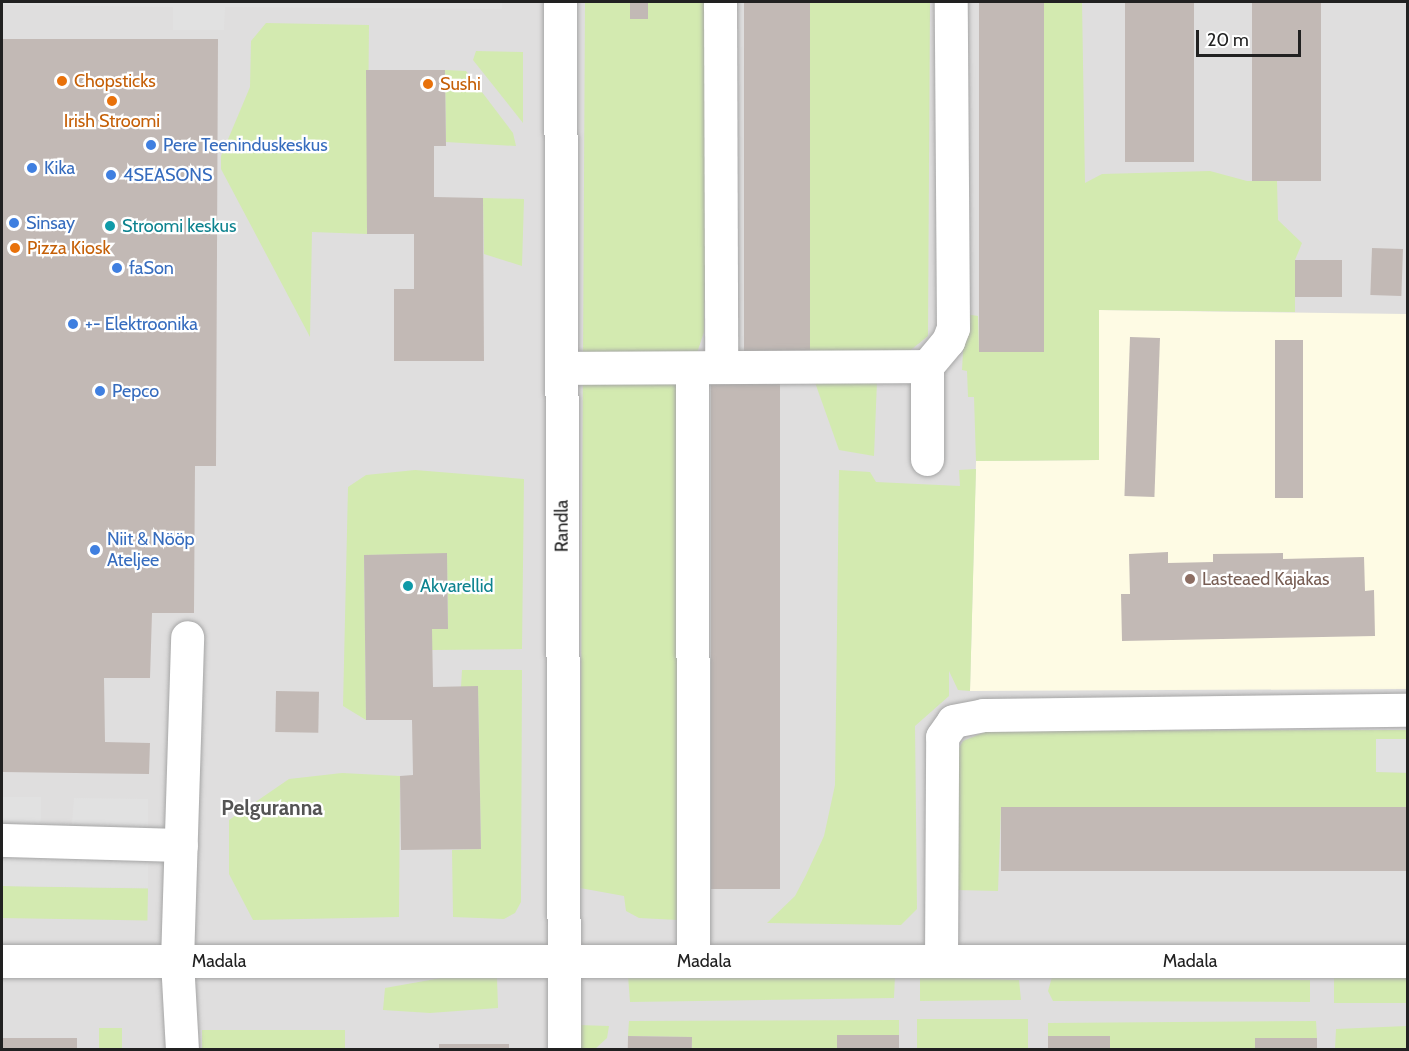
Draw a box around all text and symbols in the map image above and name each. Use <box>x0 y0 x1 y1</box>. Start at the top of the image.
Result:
scale bar <box>1199 18 1304 56</box>
text: 20 m <box>1207 29 1249 51</box>
place label: Chopsticks <box>74 70 156 92</box>
place label: Sushi <box>440 73 481 95</box>
marker: Chopsticks <box>55 74 69 88</box>
marker: Sushi <box>421 77 435 91</box>
marker: Irish Stroomi <box>105 94 119 108</box>
place label: Irish Stroomi <box>64 110 160 132</box>
place label: Pere Teeninduskeskus <box>163 134 328 156</box>
marker: Pere Teeninduskeskus <box>144 138 158 152</box>
place label: Kika <box>44 157 75 179</box>
marker: Kika <box>25 161 39 175</box>
place label: 4SEASONS <box>123 164 213 186</box>
marker: 4SEASONS <box>104 168 118 182</box>
place label: Sinsay <box>26 212 75 234</box>
place label: Stroomi keskus <box>122 215 236 237</box>
marker: Sinsay <box>7 216 21 230</box>
marker: Stroomi keskus <box>103 219 117 233</box>
place label: Pizza Kiosk <box>27 237 111 259</box>
marker: Pizza Kiosk <box>8 241 22 255</box>
place label: faSon <box>129 257 174 279</box>
marker: faSon <box>110 261 124 275</box>
place label: +- Elektroonika <box>85 313 198 335</box>
marker: +- Elektroonika <box>66 317 80 331</box>
place label: Pepco <box>112 380 159 402</box>
marker: Pepco <box>93 384 107 398</box>
street label: Randla <box>551 500 573 552</box>
place label: Niit & Nööp Ateljee <box>107 529 195 572</box>
marker: Niit & Nööp Ateljee <box>88 543 102 557</box>
place label: Lasteaed Kajakas <box>1202 568 1330 590</box>
marker: Lasteaed Kajakas <box>1183 572 1197 586</box>
place label: Akvarellid <box>420 575 494 597</box>
marker: Akvarellid <box>401 579 415 593</box>
district label: Pelguranna <box>221 795 323 821</box>
street label: Madala <box>192 950 246 972</box>
street label: Madala <box>677 950 731 972</box>
street label: Madala <box>1163 950 1217 972</box>

